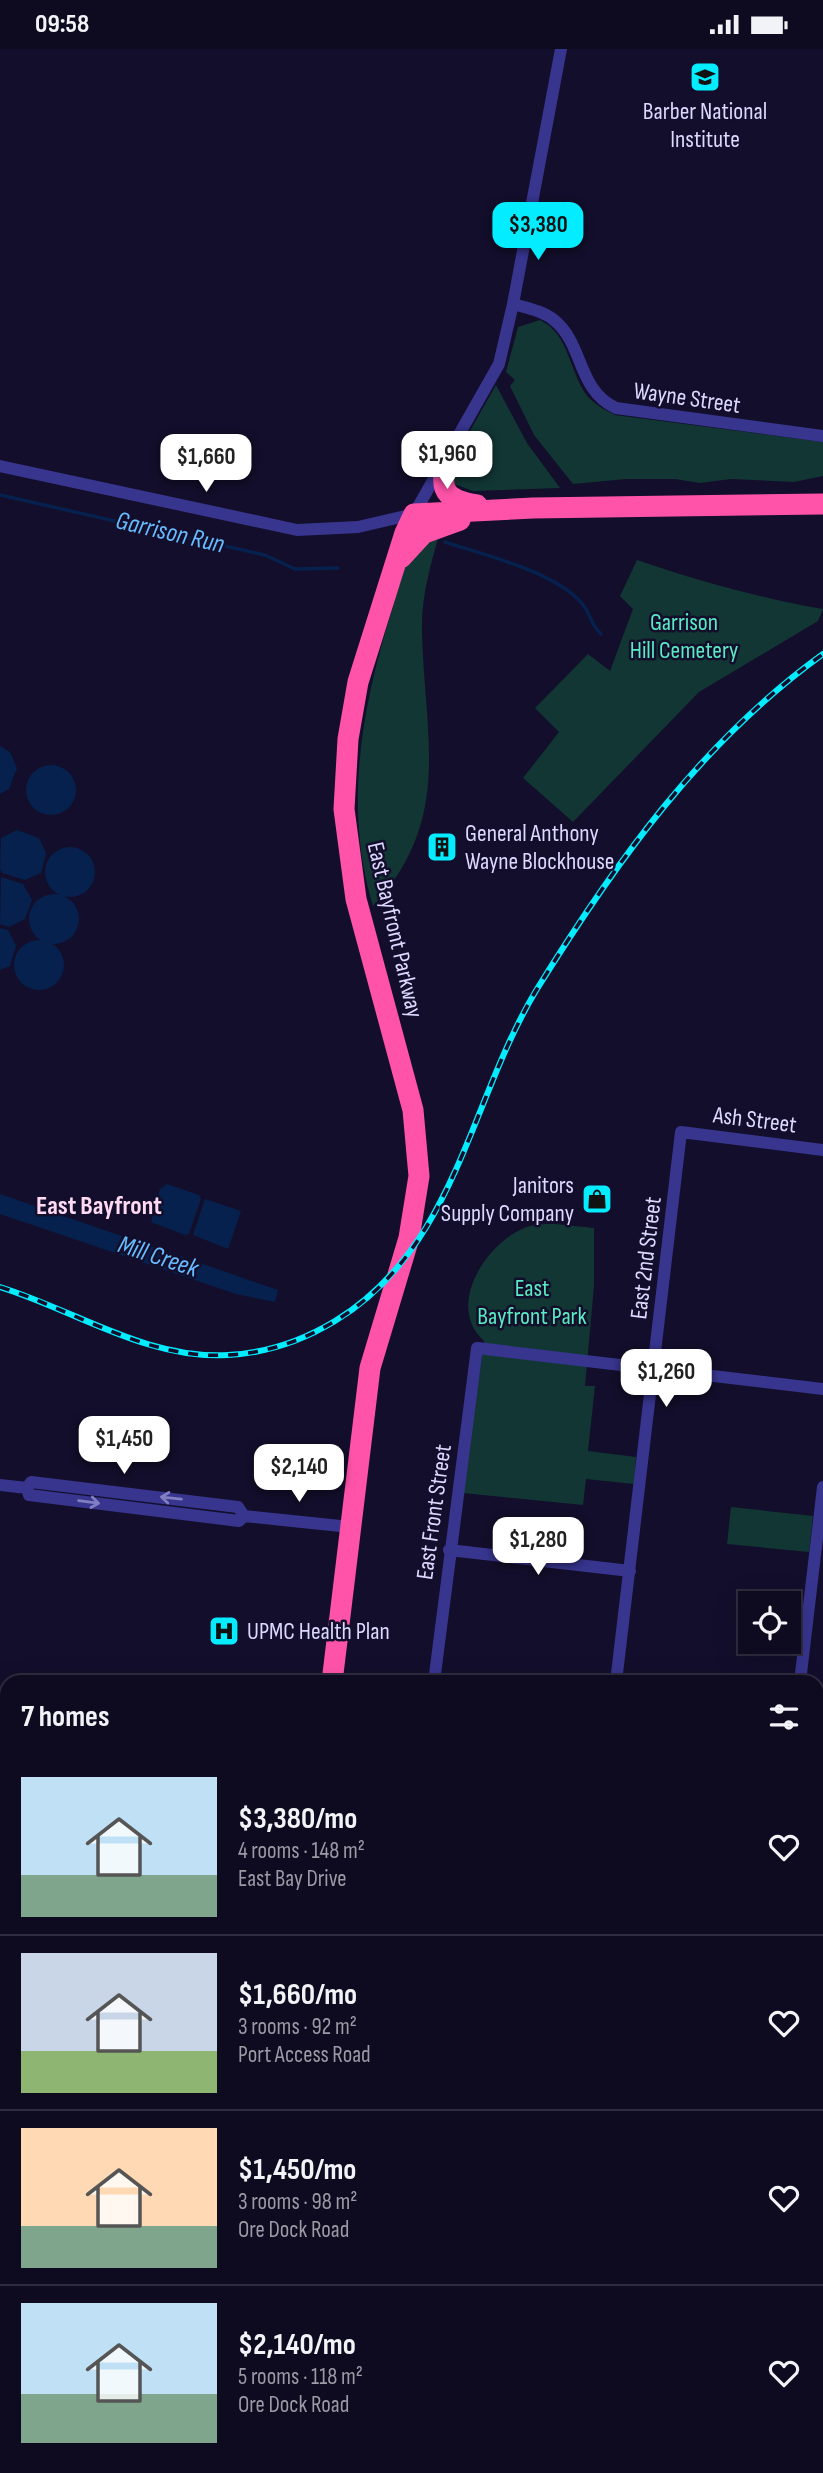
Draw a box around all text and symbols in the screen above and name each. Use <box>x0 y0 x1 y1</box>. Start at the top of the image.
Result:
text: 09:58 <box>35 9 89 40</box>
school or university icon: Barber National Institute <box>688 60 722 94</box>
place label: Barber National Institute <box>643 97 767 154</box>
pin: $3,380 <box>481 203 595 262</box>
text: $3,380 <box>508 211 568 239</box>
street label: Wayne Street <box>632 376 742 420</box>
pin: $1,960 <box>390 431 504 491</box>
pin: $1,660 <box>149 435 263 494</box>
text: $1,960 <box>417 440 477 468</box>
text: $1,660 <box>176 443 236 471</box>
water label: Garrison Run <box>113 505 227 561</box>
park label: Garrison Hill Cemetery <box>630 608 738 665</box>
place label: General Anthony Wayne Blockhouse <box>465 819 614 876</box>
building icon: General Anthony Wayne Blockhouse <box>425 830 459 864</box>
street label: East Bayfront Parkway <box>361 839 429 1021</box>
street label: Ash Street <box>711 1100 798 1139</box>
place label: Janitors Supply Company <box>441 1171 574 1228</box>
shop icon: Janitors Supply Company <box>580 1182 614 1216</box>
district label: East Bayfront <box>36 1191 162 1222</box>
street label: East 2nd Street <box>624 1195 668 1321</box>
water label: Mill Creek <box>114 1229 203 1285</box>
park label: East Bayfront Park <box>477 1274 587 1331</box>
pin: $1,260 <box>609 1349 723 1409</box>
text: $1,260 <box>637 1358 695 1386</box>
pin: $1,450 <box>67 1417 181 1476</box>
text: $1,450 <box>95 1425 153 1453</box>
street label: East Front Street <box>410 1443 458 1581</box>
pin: $2,140 <box>242 1445 356 1504</box>
text: $2,140 <box>270 1453 328 1481</box>
one-way arrow <box>160 1492 183 1505</box>
one-way arrow <box>77 1496 100 1509</box>
pin: $1,280 <box>481 1517 595 1577</box>
text: $1,280 <box>509 1526 567 1554</box>
map controls <box>738 1591 801 1654</box>
button: locate <box>738 1591 801 1654</box>
hospital icon: UPMC Health Plan <box>207 1614 241 1648</box>
place label: UPMC Health Plan <box>247 1617 390 1646</box>
icon: filters <box>765 1698 803 1736</box>
text: 7 homes <box>21 1699 109 1735</box>
text: $3,380/mo <box>238 1801 357 1837</box>
icon: home <box>77 1805 161 1889</box>
icon: heart <box>765 1828 803 1866</box>
text: 4 rooms · 148 m² <box>238 1837 365 1865</box>
text: East Bay Drive <box>238 1865 347 1893</box>
text: $1,660/mo <box>238 1977 357 2013</box>
icon: home <box>77 1981 161 2065</box>
icon: heart <box>765 2004 803 2042</box>
text: 3 rooms · 92 m² <box>238 2013 357 2041</box>
text: Port Access Road <box>238 2041 371 2069</box>
text: $1,450/mo <box>238 2152 356 2188</box>
icon: home <box>77 2156 161 2240</box>
icon: heart <box>765 2179 803 2217</box>
text: 3 rooms · 98 m² <box>238 2188 357 2216</box>
text: Ore Dock Road <box>238 2216 349 2244</box>
text: $2,140/mo <box>238 2327 356 2363</box>
icon: home <box>77 2331 161 2415</box>
icon: heart <box>765 2354 803 2392</box>
text: 5 rooms · 118 m² <box>238 2363 363 2391</box>
text: Ore Dock Road <box>238 2391 349 2419</box>

